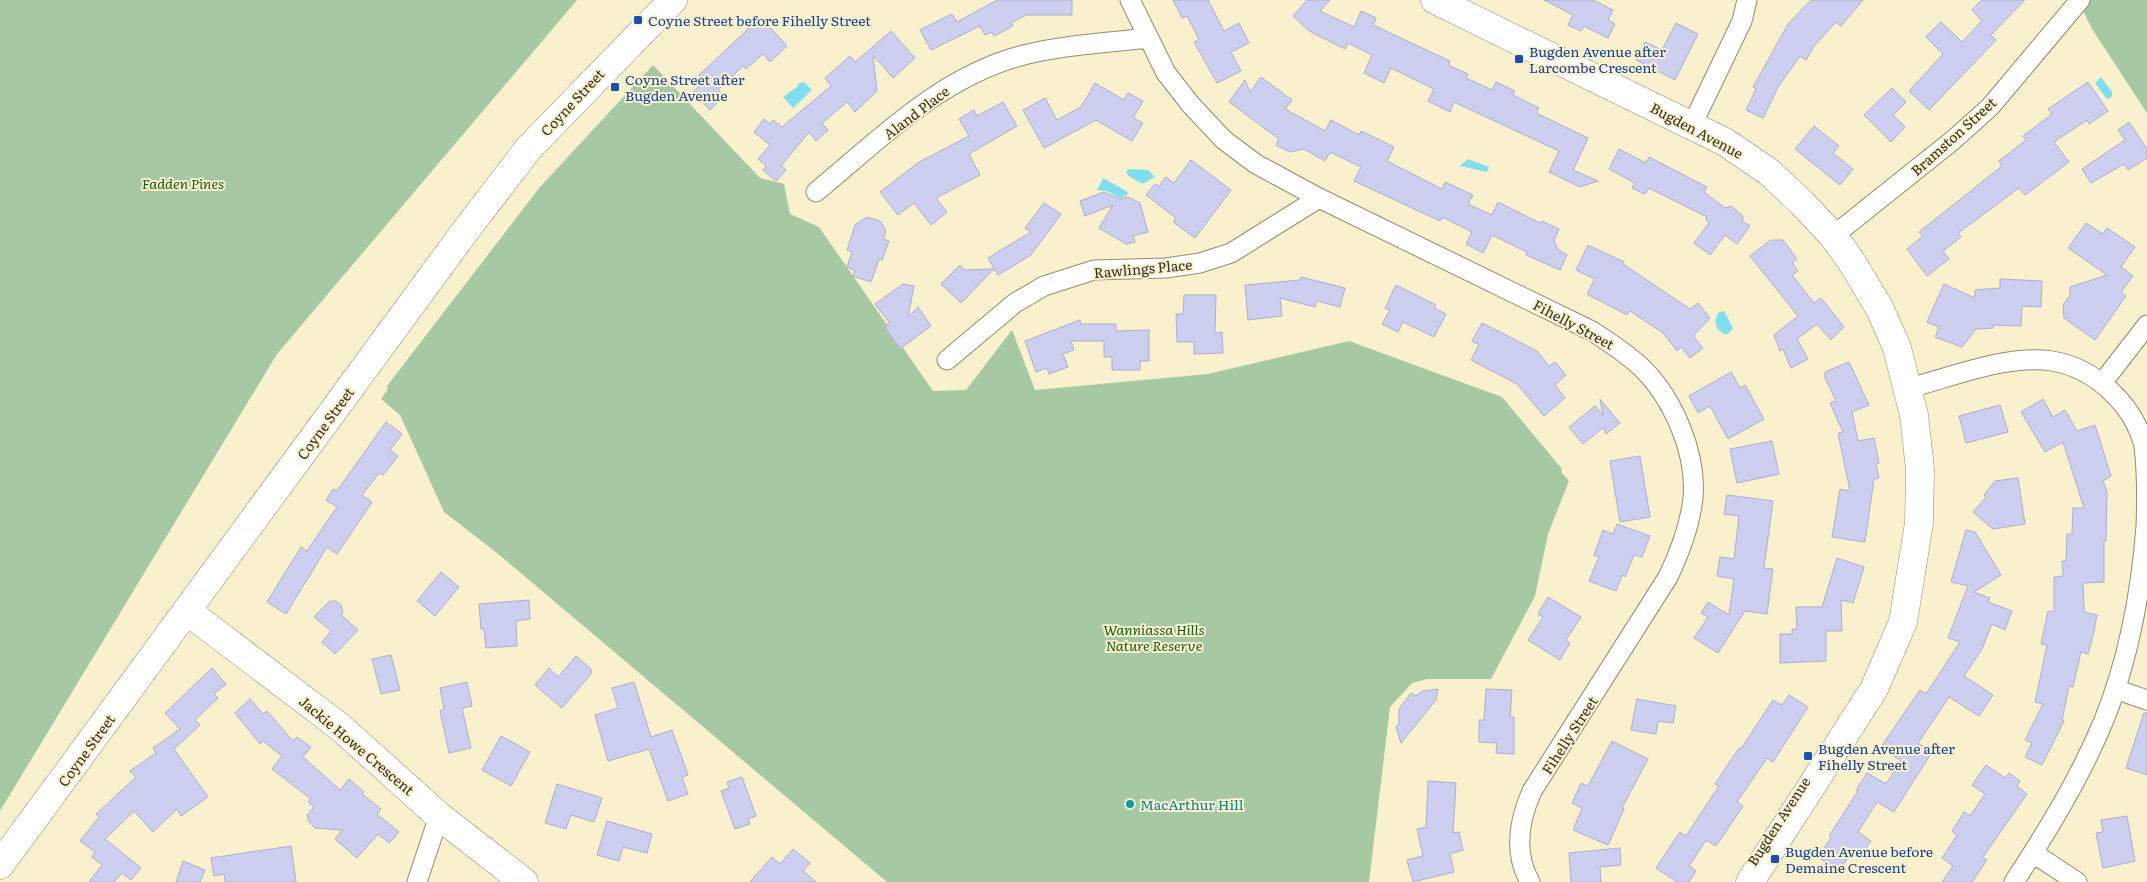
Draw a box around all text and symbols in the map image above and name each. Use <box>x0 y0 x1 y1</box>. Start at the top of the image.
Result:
place label: Coyne Street before Fihelly Street <box>648 10 871 30</box>
marker: Coyne Street before Fihelly Street <box>632 14 644 26</box>
place label: Bugden Avenue after Larcombe Crescent <box>1529 41 1666 77</box>
marker: Bugden Avenue after Larcombe Crescent <box>1513 53 1525 65</box>
street label: Coyne Street <box>536 64 609 140</box>
place label: Coyne Street after Bugden Avenue <box>625 69 745 105</box>
marker: Coyne Street after Bugden Avenue <box>609 81 621 93</box>
street label: Aland Place <box>879 81 953 143</box>
street label: Bramston Street <box>1906 92 2000 180</box>
street label: Bugden Avenue <box>1647 97 1747 163</box>
park label: Fadden Pines <box>142 173 224 193</box>
street label: Rawlings Place <box>1093 254 1193 282</box>
street label: Fihelly Street <box>1530 294 1618 354</box>
street label: Coyne Street <box>292 382 358 463</box>
park label: Wanniassa Hills Nature Reserve <box>1103 619 1205 655</box>
street label: Jackie Howe Crescent <box>295 691 419 799</box>
street label: Fihelly Street <box>1536 692 1602 778</box>
street label: Coyne Street <box>53 709 119 790</box>
place label: Bugden Avenue after Fihelly Street <box>1818 738 1955 774</box>
marker: Bugden Avenue after Fihelly Street <box>1802 750 1814 762</box>
street label: Bugden Avenue <box>1742 773 1814 869</box>
place label: MacArthur Hill <box>1140 794 1244 814</box>
marker: MacArthur Hill <box>1124 798 1136 810</box>
place label: Bugden Avenue before Demaine Crescent <box>1785 841 1933 877</box>
marker: Bugden Avenue before Demaine Crescent <box>1769 853 1781 865</box>

